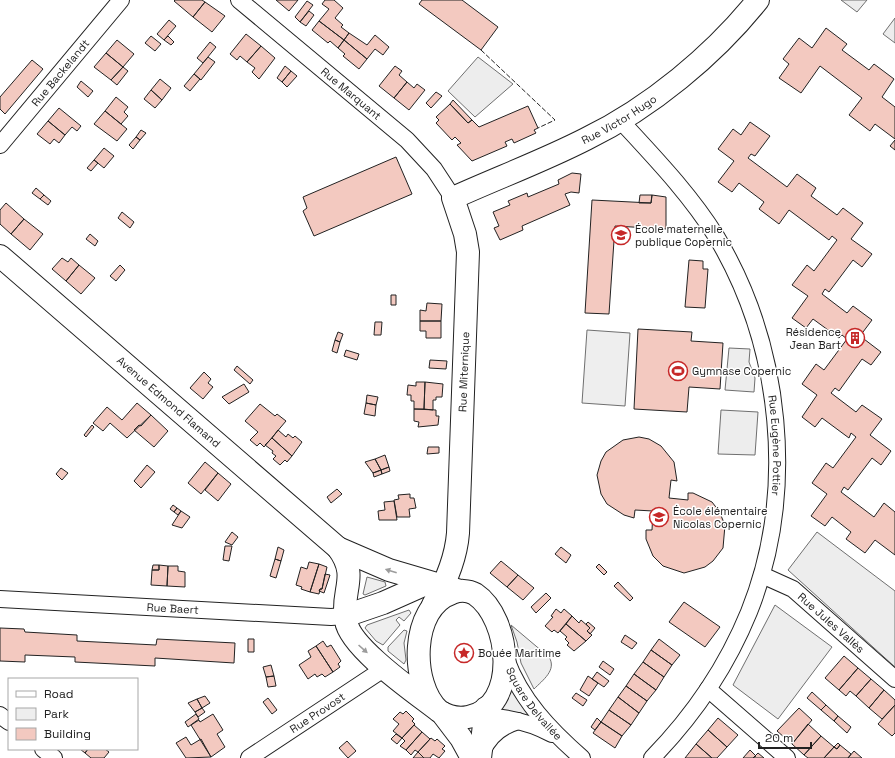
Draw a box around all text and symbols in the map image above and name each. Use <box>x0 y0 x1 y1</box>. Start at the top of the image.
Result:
street label: Rue Backelandt <box>28 36 92 109</box>
street label: Rue Marquant <box>318 64 384 123</box>
street label: Rue Victor Hugo <box>579 91 659 147</box>
place label: École maternelle publique Copernic <box>635 222 732 249</box>
school or university icon: École maternelle publique Copernic <box>610 224 632 246</box>
place label: Résidence Jean Bart <box>786 325 841 352</box>
building icon: Résidence Jean Bart <box>844 327 866 349</box>
street label: Rue Miternique <box>455 331 472 412</box>
street label: Avenue Edmond Flamand <box>114 353 223 450</box>
sports icon: Gymnase Copernic <box>667 360 689 382</box>
place label: Gymnase Copernic <box>692 364 791 378</box>
street label: Rue Eugène Pottier <box>765 394 784 496</box>
place label: École élémentaire Nicolas Copernic <box>673 504 767 531</box>
school or university icon: École élémentaire Nicolas Copernic <box>648 506 670 528</box>
one-way arrow <box>384 568 396 574</box>
street label: Rue Jules Vallès <box>795 590 868 656</box>
street label: Rue Baert <box>146 600 199 617</box>
place icon: Bouée Maritime <box>453 642 475 664</box>
one-way arrow <box>358 644 368 654</box>
place label: Bouée Maritime <box>478 646 561 660</box>
street label: Square Delvallée <box>503 665 565 743</box>
legend <box>8 678 138 750</box>
text: Road <box>44 686 73 702</box>
street label: Rue Provost <box>287 689 348 736</box>
text: Park <box>44 706 69 722</box>
scale bar <box>759 724 811 750</box>
text: Building <box>44 726 91 742</box>
text: 20 m <box>765 730 793 746</box>

